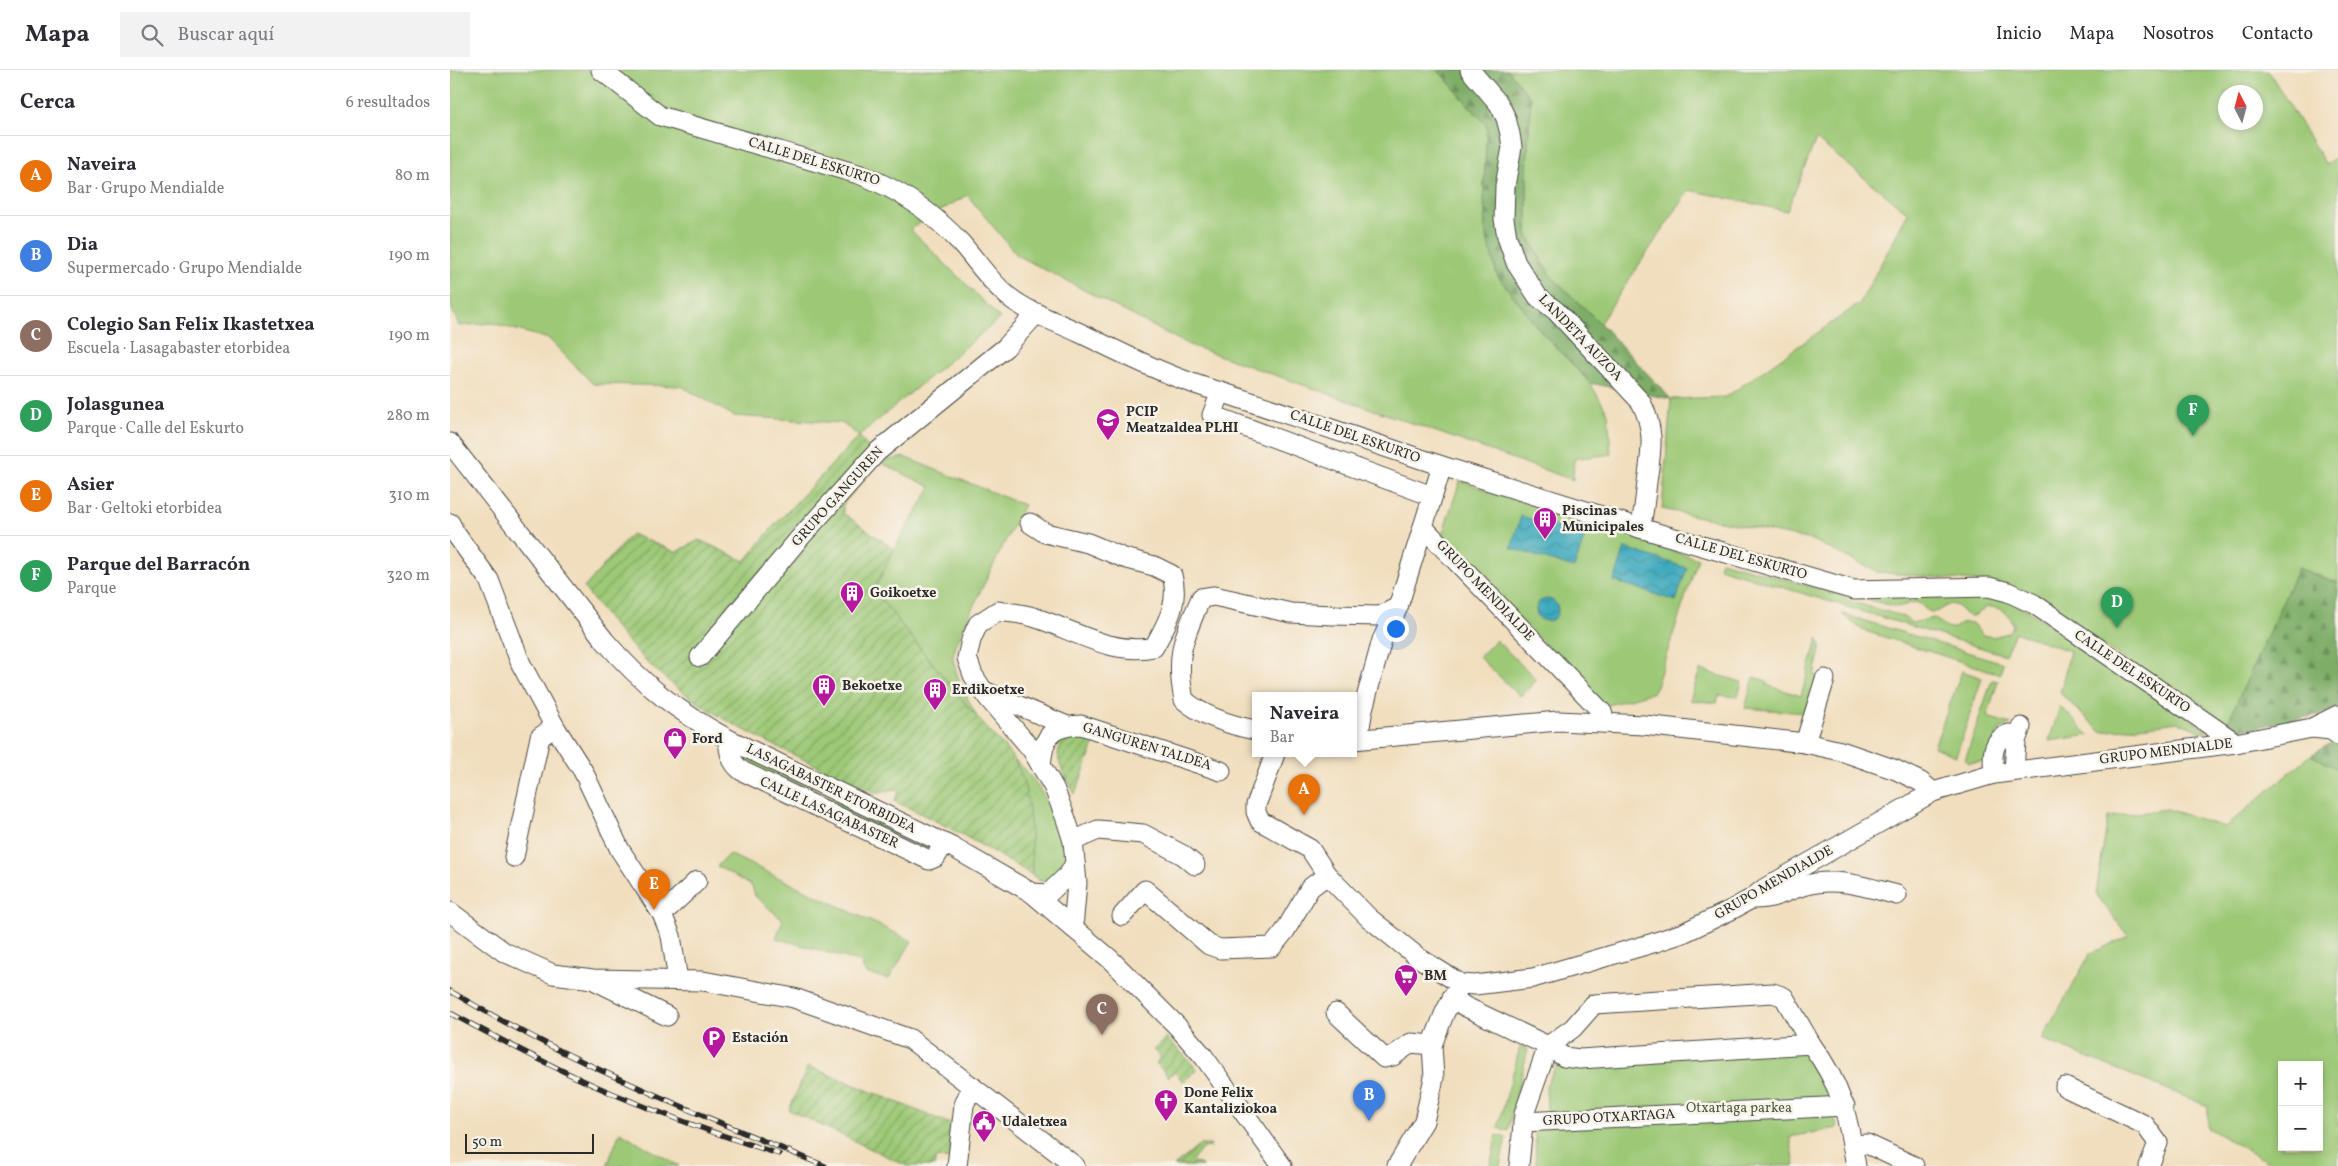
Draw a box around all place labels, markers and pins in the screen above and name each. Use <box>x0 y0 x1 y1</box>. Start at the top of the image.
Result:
pin: F <box>2177 395 2209 436</box>
place label: PCIP Meatzaldea PLHI <box>1126 403 1238 438</box>
school or university icon: PCIP Meatzaldea PLHI <box>1095 407 1121 441</box>
place label: Piscinas Municipales <box>1562 502 1644 537</box>
building icon: Piscinas Municipales <box>1532 506 1558 540</box>
building icon: Goikoetxe <box>839 580 865 614</box>
place label: Goikoetxe <box>870 584 936 603</box>
pin: D <box>2101 587 2133 628</box>
building icon: Bekoetxe <box>811 673 837 707</box>
place label: Bekoetxe <box>842 677 902 696</box>
building icon: Erdikoetxe <box>922 677 948 711</box>
place label: Erdikoetxe <box>952 681 1024 700</box>
shop icon: Ford <box>662 726 688 760</box>
place label: Ford <box>692 730 723 749</box>
pin: A <box>1288 774 1320 815</box>
pin: E <box>638 869 670 910</box>
supermarket icon: BM <box>1393 963 1419 997</box>
place label: BM <box>1424 967 1447 986</box>
pin: C <box>1086 994 1118 1035</box>
parking icon: Estación <box>701 1025 727 1059</box>
place label: Estación <box>732 1029 788 1048</box>
pin: B <box>1353 1080 1385 1121</box>
place label: Done Felix Kantaliziokoa <box>1184 1084 1278 1119</box>
church icon: Done Felix Kantaliziokoa <box>1153 1088 1179 1122</box>
public building icon: Udaletxea <box>971 1109 997 1143</box>
place label: Udaletxea <box>1002 1113 1068 1132</box>

